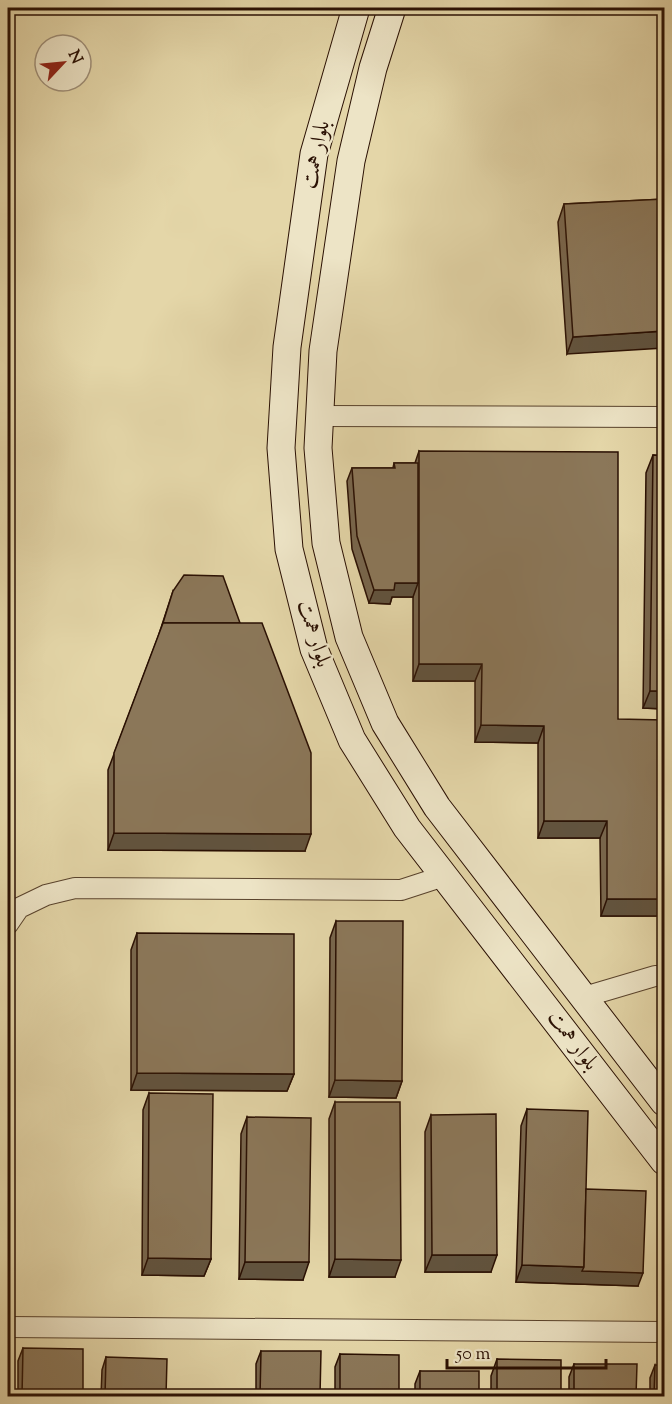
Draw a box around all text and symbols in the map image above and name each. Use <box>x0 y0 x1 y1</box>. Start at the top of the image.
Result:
north arrow <box>33 33 93 93</box>
text: N <box>61 47 87 69</box>
street label: بلوار همت <box>294 118 340 192</box>
street label: بلوار همت <box>288 596 338 672</box>
street label: بلوار همت <box>538 1004 606 1078</box>
scale bar <box>447 1332 606 1370</box>
text: 50 m <box>455 1342 491 1368</box>

